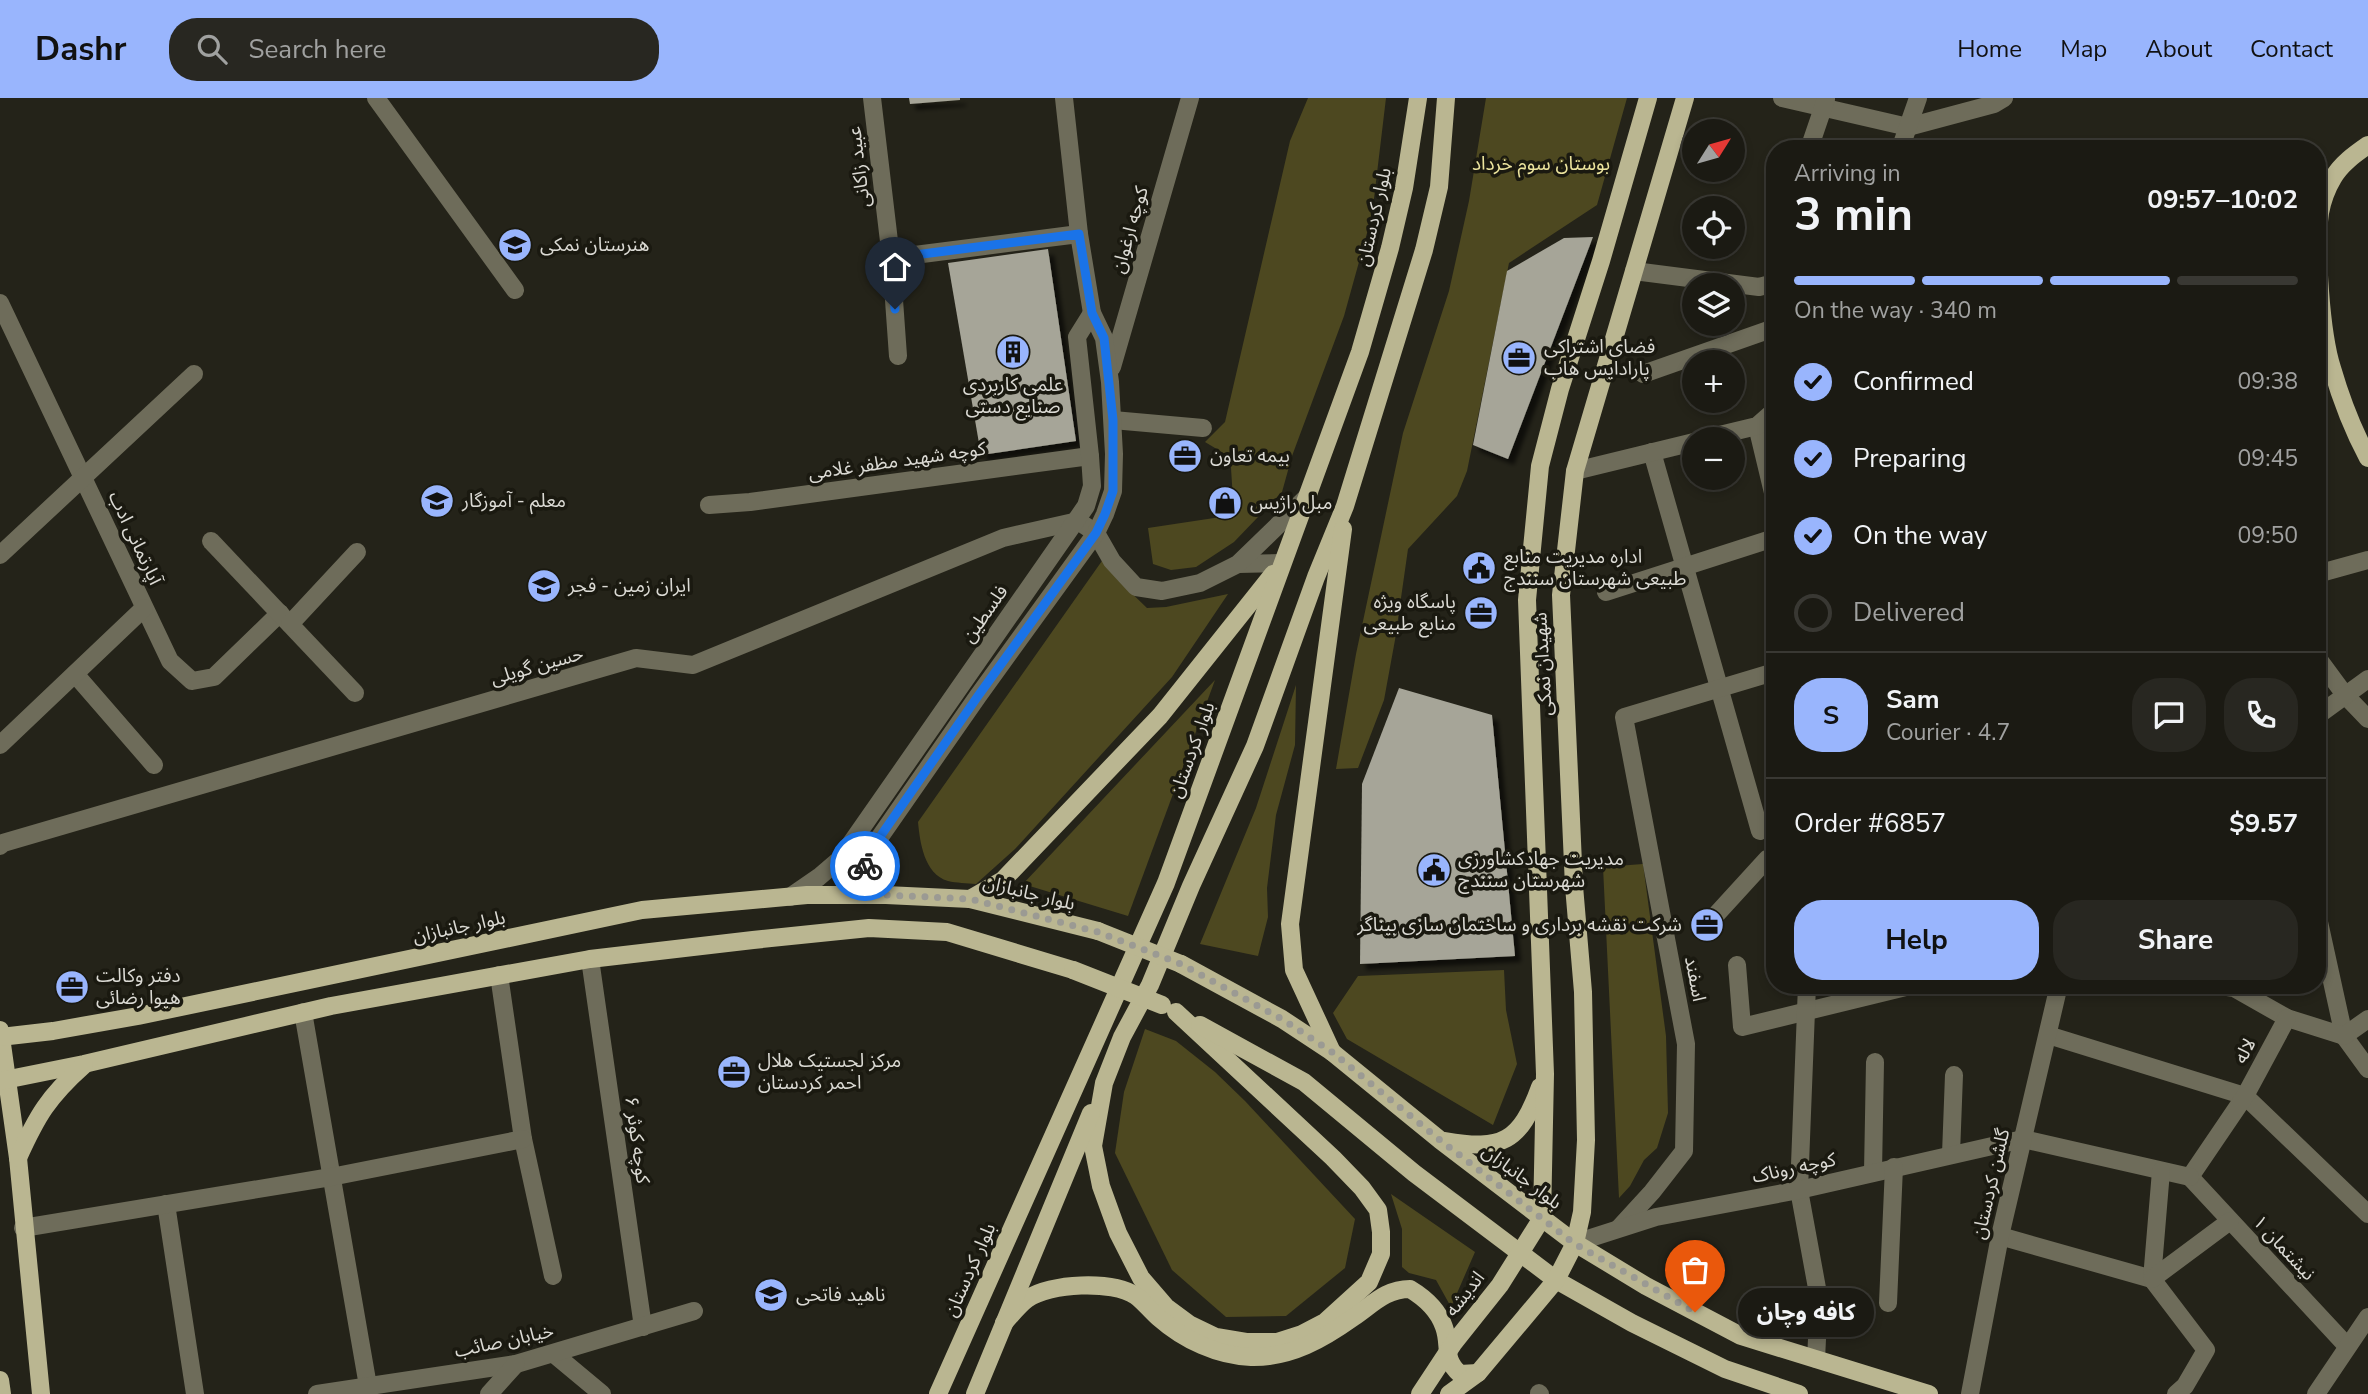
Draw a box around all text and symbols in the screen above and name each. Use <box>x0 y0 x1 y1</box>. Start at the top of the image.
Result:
search box <box>169 18 659 81</box>
text: Dashr <box>35 27 127 72</box>
icon: search <box>193 30 231 68</box>
text: Search here <box>249 32 386 67</box>
text: Home <box>1957 33 2022 65</box>
text: Map <box>2060 33 2107 65</box>
text: About <box>2145 33 2212 65</box>
text: Contact <box>2250 33 2333 65</box>
north arrow <box>1682 119 1745 182</box>
map controls <box>1682 119 1745 490</box>
street label: عبید زاکانی <box>841 125 877 209</box>
park label: بوستان سوم خرداد <box>1472 151 1610 178</box>
text: Arriving in <box>1794 158 1901 189</box>
street label: بلوار کردستان <box>1350 165 1398 269</box>
street label: کوچه ارغوان <box>1105 182 1155 276</box>
text: 09:57–10:02 <box>2147 182 2298 217</box>
text: 3 min <box>1794 183 1913 246</box>
button: locate <box>1682 196 1745 259</box>
school or university icon: هنرستان نمکی <box>496 226 534 264</box>
place label: هنرستان نمکی <box>540 232 650 258</box>
pin <box>865 237 925 309</box>
icon: home <box>876 248 914 286</box>
button: layers <box>1682 273 1745 336</box>
text: On the way · 340 m <box>1794 295 1997 326</box>
building icon: علمی کاربردی صنایع دستی <box>994 333 1032 371</box>
place label: فضای اشتراکی پارادایس هاب <box>1544 334 1655 382</box>
office icon: فضای اشتراکی پارادایس هاب <box>1500 339 1538 377</box>
button: + <box>1682 350 1745 413</box>
icon: check <box>1794 363 1832 401</box>
text: Confirmed <box>1853 364 1974 399</box>
text: 09:38 <box>2238 366 2298 397</box>
place label: علمی کاربردی صنایع دستی <box>963 372 1063 421</box>
button: − <box>1682 427 1745 490</box>
street label: کوچه شهید مظفر غلامی <box>807 436 989 486</box>
office icon: بیمه تعاون <box>1166 437 1204 475</box>
icon: check <box>1794 440 1832 478</box>
text: Preparing <box>1853 441 1966 476</box>
place label: بیمه تعاون <box>1210 443 1290 469</box>
text: 09:45 <box>2238 443 2298 474</box>
school or university icon: معلم - آموزگار <box>418 482 456 520</box>
shop icon: مبل راژیس <box>1206 484 1244 522</box>
street label: آپارتمانی ادب <box>102 487 169 590</box>
place label: معلم - آموزگار <box>461 488 566 515</box>
place label: مبل راژیس <box>1250 490 1332 516</box>
icon: check <box>1794 517 1832 555</box>
text: On the way <box>1853 518 1987 553</box>
text: 09:50 <box>2238 520 2298 551</box>
place label: اداره مدیریت منابع طبیعی شهرستان سنندج <box>1504 544 1686 592</box>
public building icon: اداره مدیریت منابع طبیعی شهرستان سنندج <box>1460 549 1498 587</box>
school or university icon: ایران زمین - فجر <box>525 567 563 605</box>
place label: ایران زمین - فجر <box>567 573 691 599</box>
street label: فلسطین <box>956 580 1014 648</box>
place label: پاسگاه ویژه منابع طبیعی <box>1364 589 1456 638</box>
office icon: پاسگاه ویژه منابع طبیعی <box>1462 594 1500 632</box>
text: Delivered <box>1853 595 1965 630</box>
street label: شهیدان نمکی <box>1527 611 1559 717</box>
street label: حسین گویلی <box>488 640 586 692</box>
button: chat <box>2132 678 2206 752</box>
button: phone <box>2224 678 2298 752</box>
text: Sam <box>1886 682 1939 717</box>
street label: بلوار کردستان <box>1163 698 1221 802</box>
text: S <box>1823 698 1839 733</box>
text: Courier · 4.7 <box>1886 717 2010 748</box>
text: Order #6857 <box>1794 806 1946 841</box>
text: $9.57 <box>2229 806 2298 841</box>
courier <box>830 831 900 901</box>
place label: مدیریت جهادکشاورزی شهرستان سنندج <box>1458 846 1624 894</box>
icon: bike <box>846 847 884 885</box>
public building icon: مدیریت جهادکشاورزی شهرستان سنندج <box>1415 851 1453 889</box>
street label: بلوار جانبازان <box>980 869 1078 917</box>
button: Help <box>1794 900 2039 980</box>
button: Share <box>2053 900 2298 980</box>
street label: بلوار جانبازان <box>410 905 508 949</box>
office icon: شرکت نقشه برداری و ساختمان سازی بیناگر <box>1688 906 1726 944</box>
place label: شرکت نقشه برداری و ساختمان سازی بیناگر <box>1356 912 1682 938</box>
street label: اسفند <box>1678 954 1712 1004</box>
place label: دفتر وکالت هیوا رضائی <box>96 963 181 1011</box>
office icon: دفتر وکالت هیوا رضائی <box>53 968 91 1006</box>
street label: لاله <box>2228 1034 2262 1068</box>
place label: مرکز لجستیک هلال احمر کردستان <box>758 1048 901 1096</box>
office icon: مرکز لجستیک هلال احمر کردستان <box>715 1053 753 1091</box>
street label: کوچه کوثر ۶ <box>618 1095 656 1186</box>
street label: گلشن کردستان <box>1966 1125 2017 1242</box>
street label: بلوار جانبازان <box>1477 1138 1567 1216</box>
street label: کوچه روناک <box>1750 1146 1839 1190</box>
street label: نیشتمان ۱ <box>2247 1210 2321 1286</box>
street label: بلوار کردستان <box>938 1219 1002 1321</box>
pin <box>1665 1240 1725 1312</box>
icon: bag <box>1676 1251 1714 1289</box>
street label: اندیشه <box>1439 1266 1491 1322</box>
school or university icon: ناهید فاتحی <box>752 1276 790 1314</box>
place label: ناهید فاتحی <box>796 1282 885 1308</box>
callout: کافه وچان <box>1737 1288 1873 1336</box>
text: کافه وچان <box>1757 1297 1855 1328</box>
street label: خیابان صائب <box>452 1318 556 1364</box>

